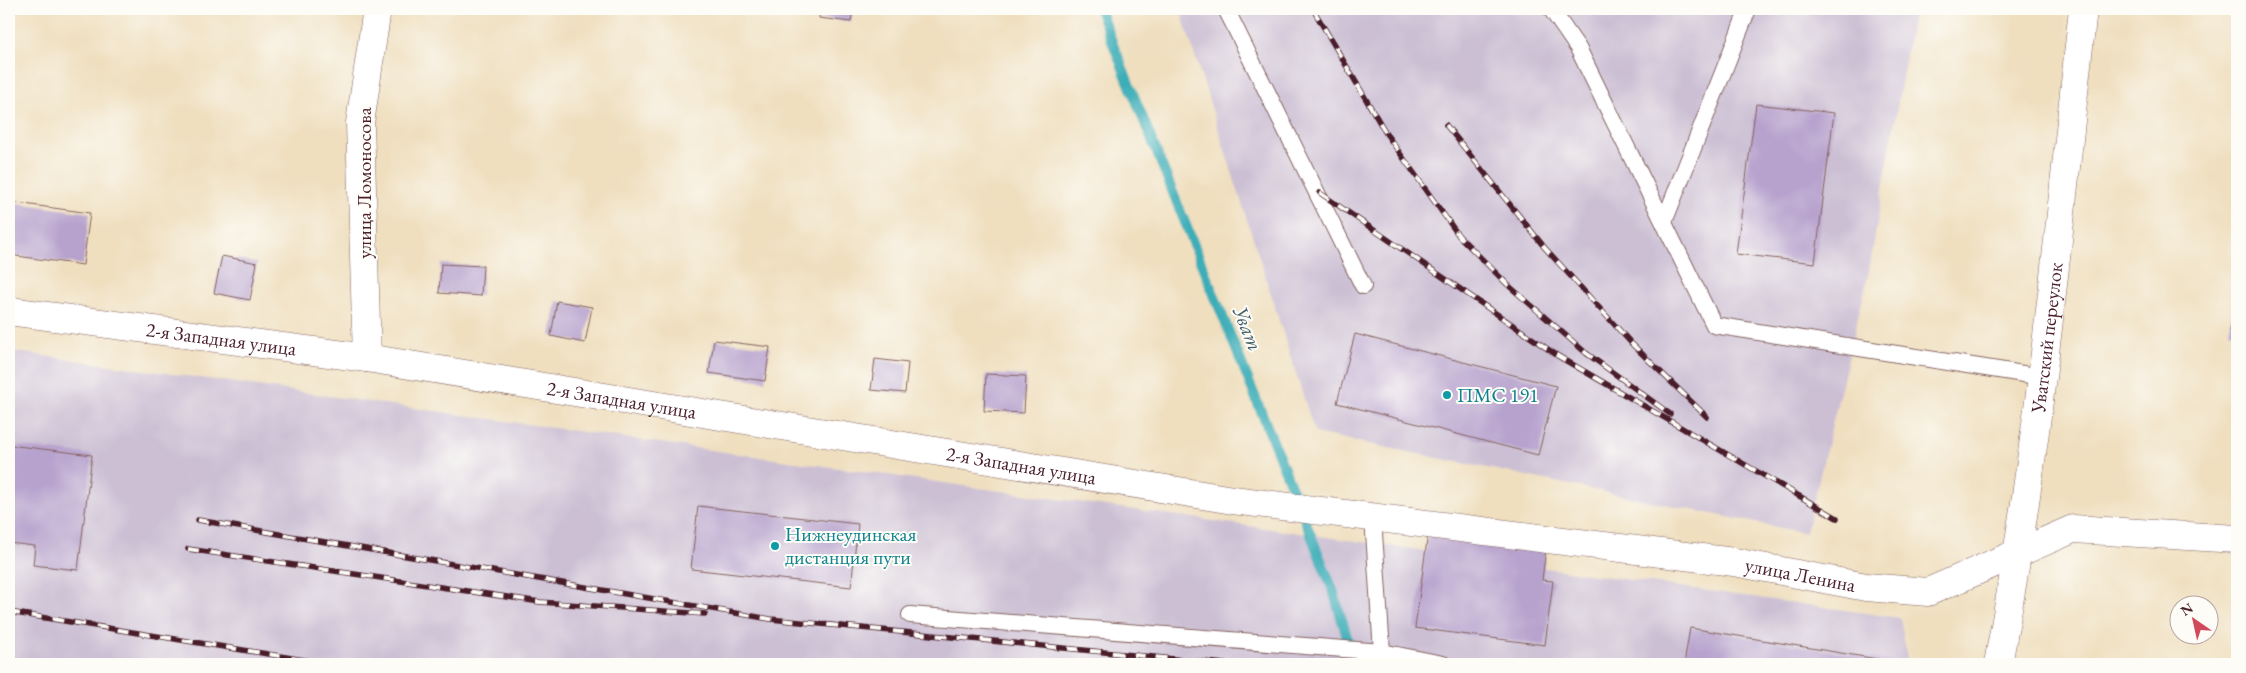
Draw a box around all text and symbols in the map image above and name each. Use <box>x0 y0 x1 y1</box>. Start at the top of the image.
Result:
street label: улица Ломоносова <box>351 107 377 259</box>
street label: Уватский переулок <box>2024 261 2069 416</box>
water label: Уват <box>1227 302 1269 354</box>
street label: 2-я Западная улица <box>144 316 298 362</box>
street label: 2-я Западная улица <box>545 375 698 425</box>
place label: ПМС 191 <box>1457 382 1539 408</box>
marker: ПМС 191 <box>1441 389 1453 401</box>
street label: 2-я Западная улица <box>944 440 1098 490</box>
place label: Нижнеудинская дистанция пути <box>785 521 916 570</box>
marker: Нижнеудинская дистанция пути <box>769 540 781 552</box>
street label: улица Ленина <box>1743 551 1858 598</box>
north arrow <box>2168 596 2218 646</box>
text: N <box>2177 598 2197 620</box>

